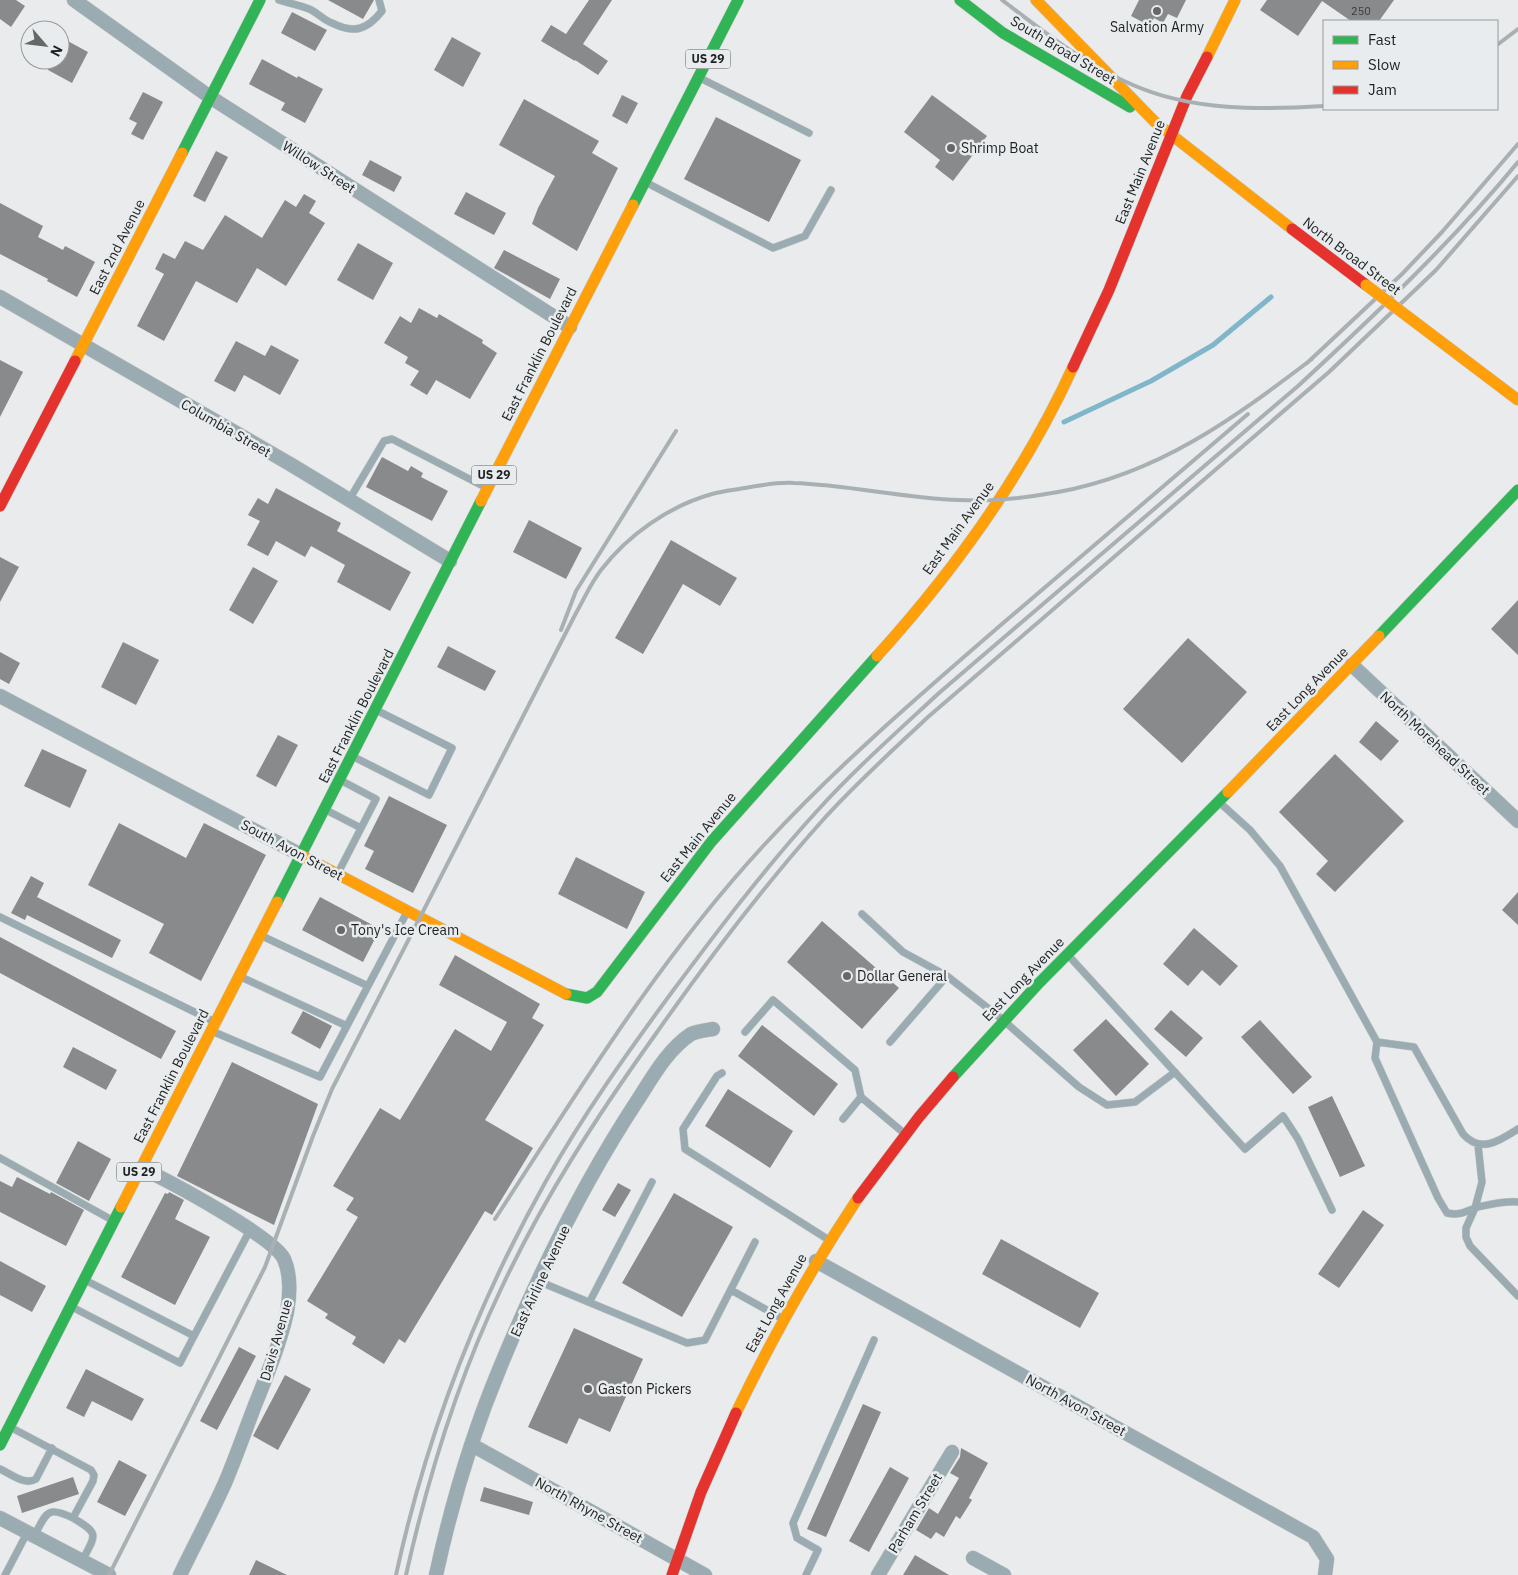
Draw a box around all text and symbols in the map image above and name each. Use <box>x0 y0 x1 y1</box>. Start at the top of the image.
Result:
house number: 250 <box>1351 4 1371 18</box>
marker: Salvation Army <box>1151 5 1163 17</box>
street label: South Broad Street <box>1007 12 1119 89</box>
place label: Salvation Army <box>1110 18 1204 36</box>
north arrow <box>20 20 70 70</box>
legend <box>1323 20 1498 110</box>
text: Fast <box>1368 30 1396 49</box>
text: N <box>46 42 67 60</box>
road number: US 29 <box>686 50 730 68</box>
text: Slow <box>1368 55 1401 74</box>
text: Jam <box>1368 80 1397 99</box>
street label: East Main Avenue <box>1111 117 1169 227</box>
street label: Willow Street <box>279 137 359 197</box>
place label: Shrimp Boat <box>961 139 1039 157</box>
marker: Shrimp Boat <box>945 142 957 154</box>
street label: East 2nd Avenue <box>85 196 149 298</box>
street label: North Broad Street <box>1299 213 1405 299</box>
street label: East Franklin Boulevard <box>497 284 581 424</box>
street label: Columbia Street <box>178 395 274 461</box>
road number: US 29 <box>472 466 516 484</box>
street label: East Main Avenue <box>918 478 998 578</box>
street label: East Long Avenue <box>1262 643 1352 735</box>
street label: East Franklin Boulevard <box>314 646 398 786</box>
street label: North Morehead Street <box>1376 687 1494 799</box>
street label: East Main Avenue <box>656 788 740 886</box>
street label: South Avon Street <box>238 816 346 885</box>
place label: Tony's Ice Cream <box>351 921 459 939</box>
marker: Tony's Ice Cream <box>335 924 347 936</box>
street label: East Long Avenue <box>978 933 1068 1025</box>
place label: Dollar General <box>857 967 947 985</box>
marker: Dollar General <box>841 970 853 982</box>
street label: East Franklin Boulevard <box>129 1006 213 1146</box>
road number: US 29 <box>116 1162 162 1182</box>
street label: East Airline Avenue <box>506 1222 574 1340</box>
street label: East Long Avenue <box>741 1250 811 1356</box>
street label: Davis Avenue <box>256 1297 296 1383</box>
street label: North Avon Street <box>1023 1370 1129 1440</box>
place label: Gaston Pickers <box>598 1380 692 1398</box>
marker: Gaston Pickers <box>582 1383 594 1395</box>
street label: Parham Street <box>884 1470 946 1556</box>
street label: North Rhyne Street <box>532 1473 646 1547</box>

